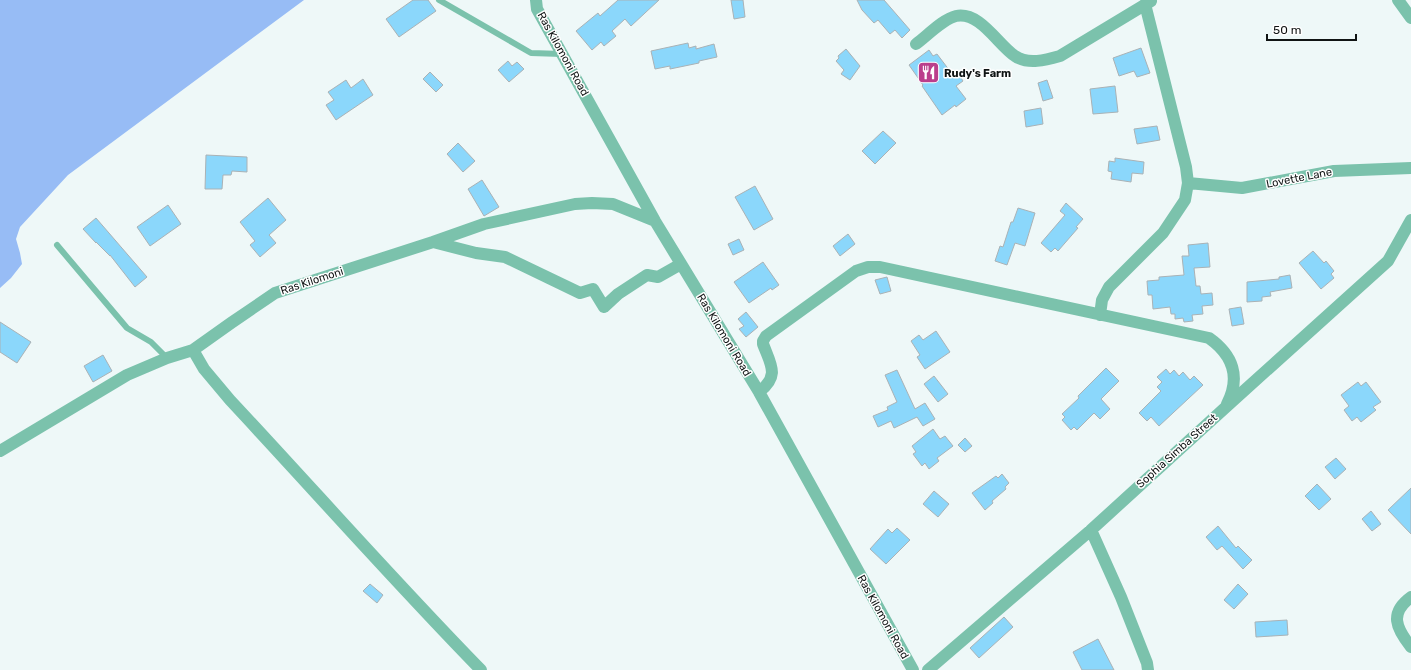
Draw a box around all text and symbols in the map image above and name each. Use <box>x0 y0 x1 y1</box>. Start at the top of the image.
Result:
street label: Ras Kilomoni Road <box>535 10 591 98</box>
scale bar <box>1267 16 1356 42</box>
text: 50 m <box>1273 23 1301 37</box>
restaurant icon: Rudy's Farm <box>915 60 941 86</box>
place label: Rudy's Farm <box>944 67 1011 80</box>
street label: Lovette Lane <box>1265 165 1333 191</box>
street label: Ras Kilomoni <box>279 265 345 297</box>
street label: Ras Kilomoni Road <box>694 291 754 379</box>
street label: Sophia Simba Street <box>1134 411 1221 491</box>
street label: Ras Kilomoni Road <box>855 573 911 661</box>

